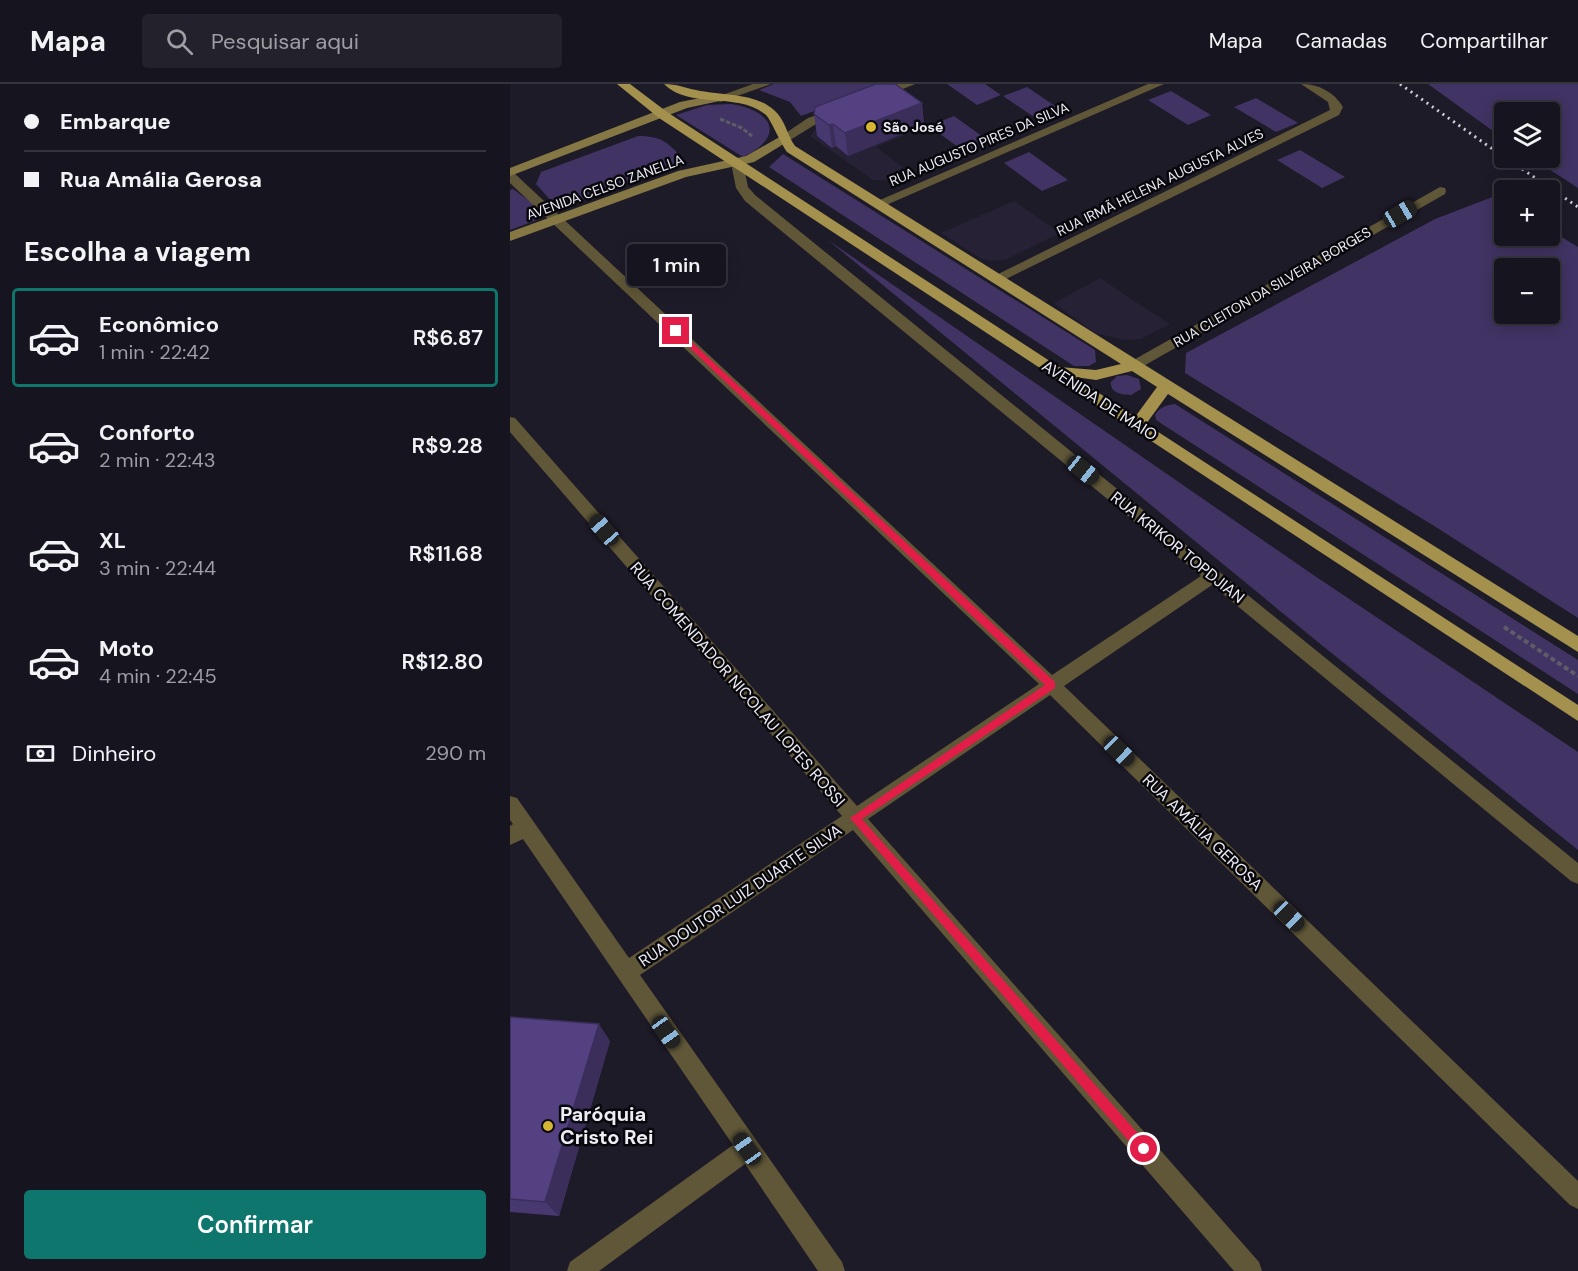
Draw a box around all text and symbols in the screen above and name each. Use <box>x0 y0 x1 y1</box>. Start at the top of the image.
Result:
search box <box>142 14 562 68</box>
text: Mapa <box>30 23 106 60</box>
icon: search <box>163 25 196 58</box>
text: Pesquisar aqui <box>211 27 359 56</box>
text: Mapa <box>1209 27 1262 55</box>
text: Camadas <box>1295 27 1387 55</box>
text: Compartilhar <box>1420 27 1548 55</box>
street label: RUA AUGUSTO PIRES DA SILVA <box>886 98 1072 190</box>
map controls <box>1494 102 1560 324</box>
button: layers <box>1494 102 1560 168</box>
text: Embarque <box>60 107 171 136</box>
place label: São José <box>883 118 943 136</box>
marker: São José <box>864 120 878 134</box>
street label: RUA IRMÃ HELENA AUGUSTA ALVES <box>1054 124 1266 240</box>
street label: AVENIDA CELSO ZANELLA <box>524 150 686 224</box>
text: Rua Amália Gerosa <box>60 165 262 194</box>
button: + <box>1494 180 1560 246</box>
car <box>1380 197 1420 231</box>
street label: RUA CLEITON DA SILVEIRA BORGES <box>1170 223 1374 351</box>
text: Escolha a viagem <box>24 234 251 269</box>
callout: 1 min <box>626 244 726 286</box>
text: 1 min <box>653 252 700 278</box>
button: − <box>1494 258 1560 324</box>
text: Econômico <box>99 310 219 339</box>
icon: car <box>27 311 81 365</box>
route end <box>662 317 689 344</box>
text: R$6.87 <box>413 323 483 352</box>
text: 1 min · 22:42 <box>99 339 210 365</box>
street label: AVENIDA DE MAIO <box>1038 355 1161 446</box>
text: Conforto <box>99 418 195 447</box>
icon: car <box>27 419 81 473</box>
text: R$9.28 <box>412 431 483 460</box>
text: 2 min · 22:43 <box>99 447 216 473</box>
car <box>1063 452 1103 488</box>
street label: RUA KRIKOR TOPDJIAN <box>1106 487 1249 608</box>
car <box>585 511 623 549</box>
text: XL <box>99 526 126 555</box>
icon: car <box>27 527 81 581</box>
text: R$11.68 <box>409 539 483 568</box>
text: 3 min · 22:44 <box>99 555 216 581</box>
street label: RUA COMENDADOR NICOLAU LOPES ROSSI <box>626 558 850 811</box>
text: Moto <box>99 634 154 663</box>
icon: car <box>27 635 81 689</box>
text: R$12.80 <box>402 647 483 676</box>
text: 4 min · 22:45 <box>99 663 217 689</box>
car <box>1100 732 1138 770</box>
icon: cash <box>24 737 57 770</box>
text: Dinheiro <box>72 739 156 768</box>
text: 290 m <box>425 740 486 766</box>
street label: RUA AMÁLIA GEROSA <box>1138 770 1267 895</box>
street label: RUA DOUTOR LUIZ DUARTE SILVA <box>635 819 846 971</box>
car <box>1270 897 1308 935</box>
car <box>648 1012 684 1052</box>
place label: Paróquia Cristo Rei <box>560 1101 654 1150</box>
marker: Paróquia Cristo Rei <box>541 1119 555 1133</box>
car <box>729 1129 765 1169</box>
route start <box>1130 1135 1157 1162</box>
button: Confirmar <box>24 1190 486 1259</box>

